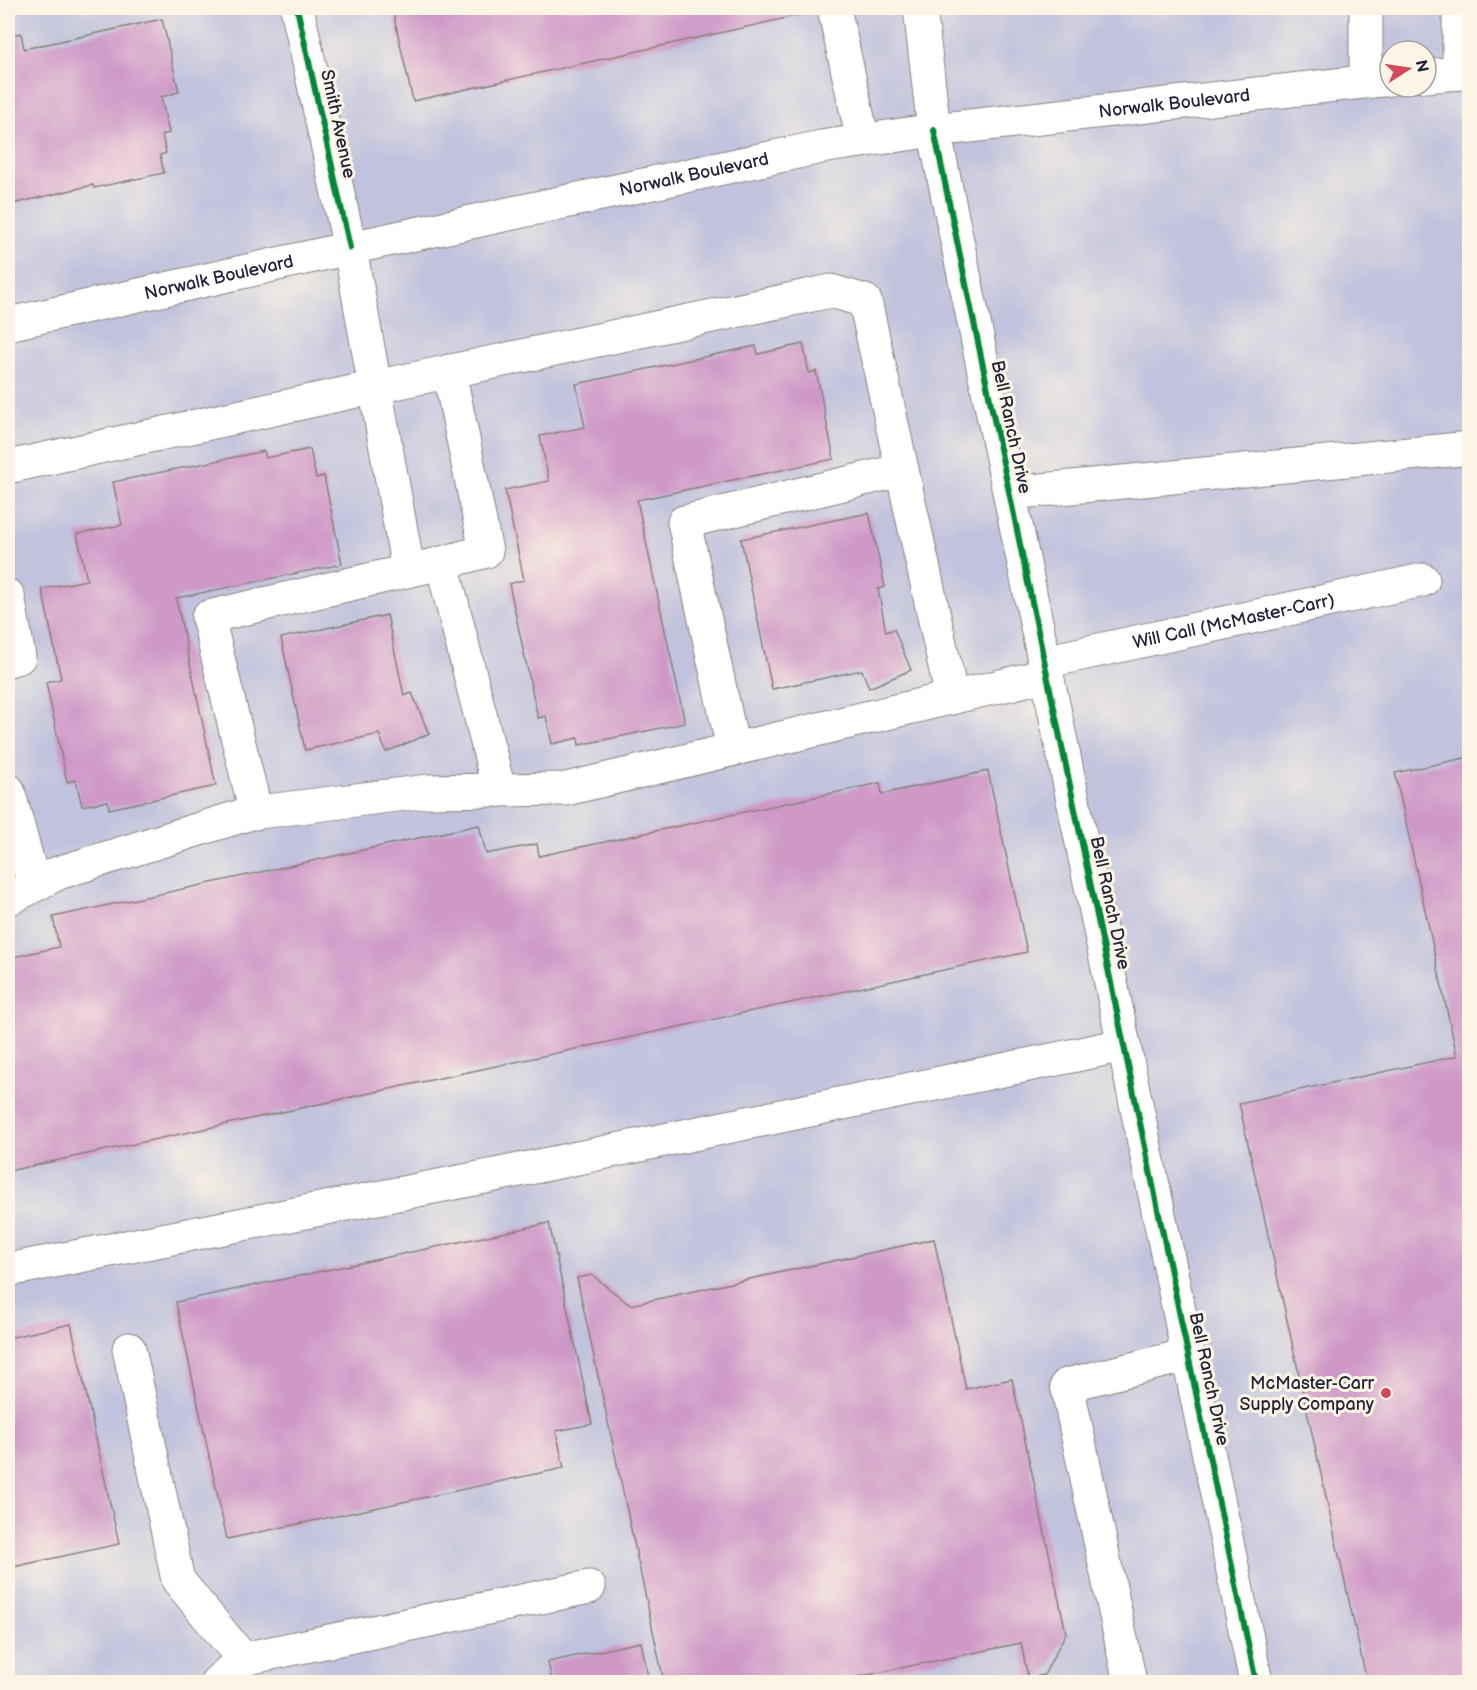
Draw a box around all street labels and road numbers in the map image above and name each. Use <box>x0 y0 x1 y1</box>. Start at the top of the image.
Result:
street label: Smith Avenue <box>316 68 360 181</box>
street label: Norwalk Boulevard <box>1097 84 1251 122</box>
street label: Norwalk Boulevard <box>617 148 770 200</box>
street label: Norwalk Boulevard <box>142 250 295 304</box>
street label: Bell Ranch Drive <box>987 358 1035 496</box>
street label: Will Call (McMaster-Carr) <box>1131 589 1336 653</box>
street label: Bell Ranch Drive <box>1086 834 1134 972</box>
street label: Bell Ranch Drive <box>1185 1310 1233 1448</box>

